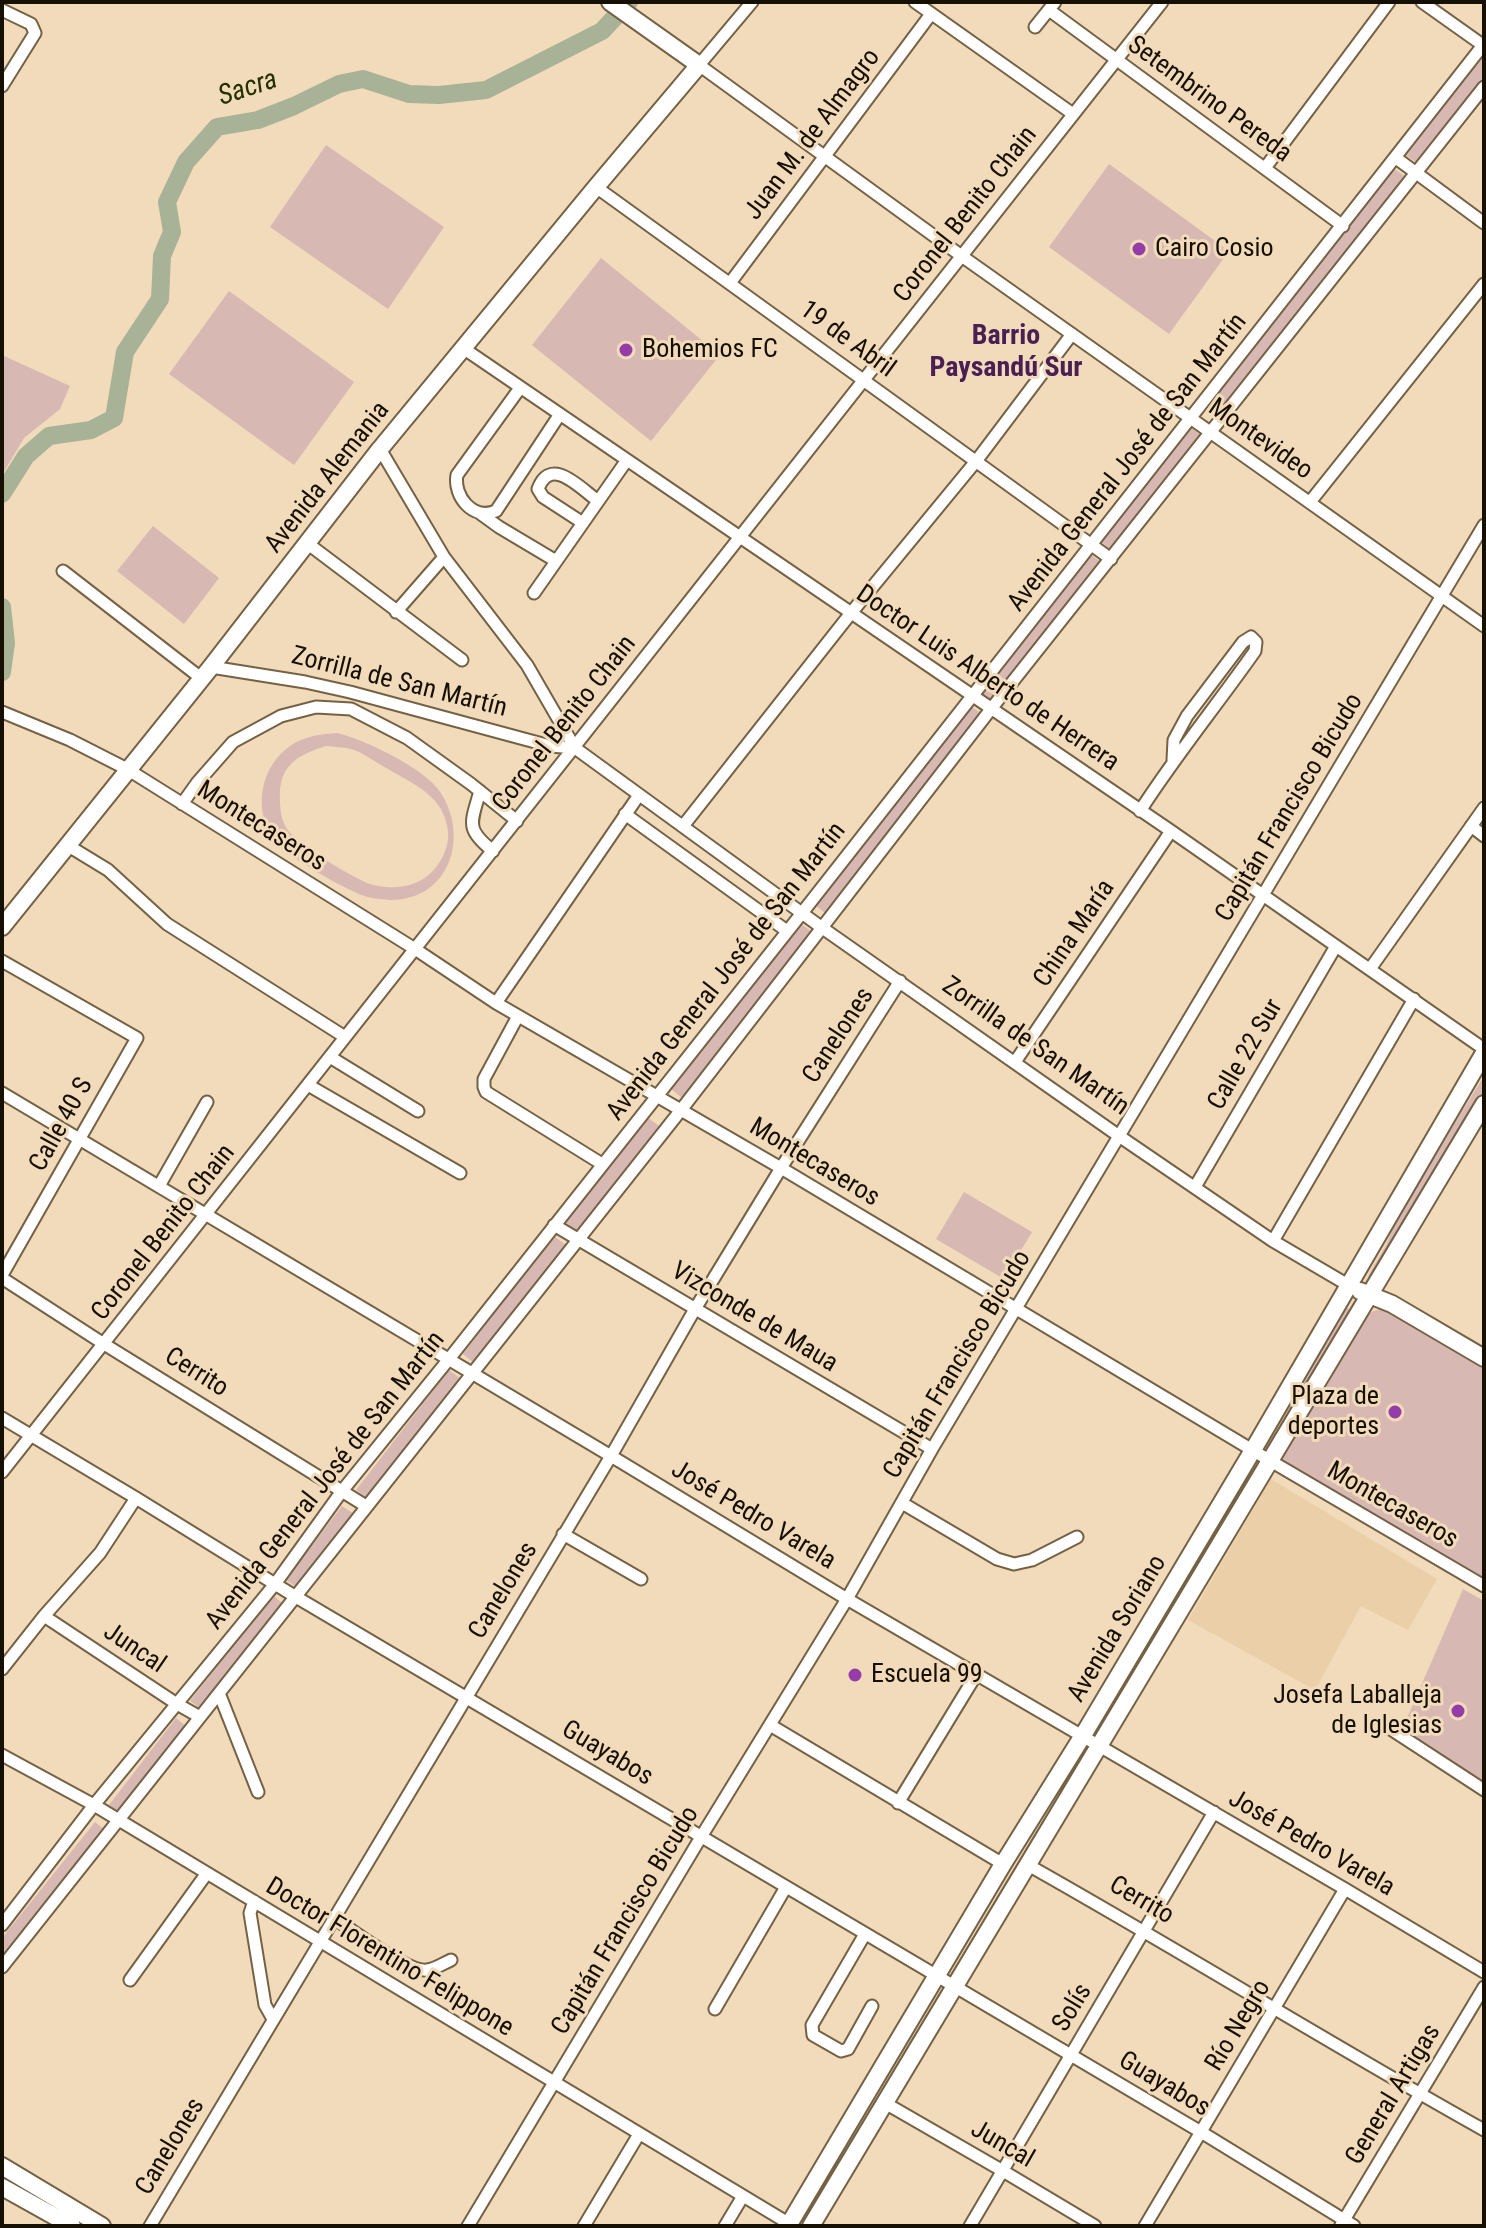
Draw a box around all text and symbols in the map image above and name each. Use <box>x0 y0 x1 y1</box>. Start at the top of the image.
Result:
street label: Setembrino Pereda <box>1121 30 1297 170</box>
street label: Juan M. de Almagro <box>738 43 888 227</box>
water label: Sacra <box>214 64 282 114</box>
street label: Coronel Benito Chain <box>888 121 1044 309</box>
place label: Cairo Cosio <box>1155 233 1274 265</box>
marker: Cairo Cosio <box>1130 240 1148 258</box>
street label: 19 de Abril <box>793 295 901 385</box>
street label: Avenida General José de San Martín <box>1002 308 1254 618</box>
district label: Barrio Paysandú Sur <box>929 320 1083 386</box>
place label: Bohemios FC <box>642 334 778 366</box>
marker: Bohemios FC <box>617 341 635 359</box>
street label: Montevideo <box>1202 393 1318 487</box>
street label: Avenida Alemania <box>259 396 397 560</box>
street label: Doctor Luis Alberto de Herrera <box>850 579 1124 779</box>
street label: Coronel Benito Chain <box>487 630 643 818</box>
street label: Zorrilla de San Martín <box>288 641 510 725</box>
street label: Capitán Francisco Bicudo <box>1209 688 1371 928</box>
street label: Montecaseros <box>191 775 331 879</box>
street label: Avenida General José de San Martín <box>601 817 853 1127</box>
street label: China María <box>1028 874 1122 994</box>
street label: Zorrilla de San Martín <box>935 971 1135 1123</box>
street label: Canelones <box>797 982 881 1090</box>
street label: Calle 22 Sur <box>1202 994 1290 1116</box>
street label: Calle 40 S <box>24 1073 100 1177</box>
street label: Montecaseros <box>743 1112 885 1214</box>
street label: Coronel Benito Chain <box>86 1139 242 1327</box>
street label: Capitán Francisco Bicudo <box>877 1245 1039 1485</box>
street label: Vizconde de Maua <box>665 1256 843 1380</box>
street label: Avenida General José de San Martín <box>200 1326 452 1636</box>
street label: Cerrito <box>158 1341 234 1405</box>
place label: Plaza de deportes <box>1288 1381 1379 1442</box>
marker: Plaza de deportes <box>1386 1403 1404 1421</box>
street label: José Pedro Varela <box>665 1455 841 1577</box>
street label: Montecaseros <box>1321 1456 1463 1556</box>
street label: Canelones <box>463 1537 545 1645</box>
street label: Avenida Soriano <box>1062 1550 1174 1708</box>
street label: Juncal <box>97 1617 171 1681</box>
place label: Escuela 99 <box>871 1659 983 1691</box>
marker: Escuela 99 <box>846 1666 864 1684</box>
place label: Josefa Laballeja de Iglesias <box>1273 1680 1442 1742</box>
marker: Josefa Laballeja de Iglesias <box>1449 1702 1467 1720</box>
street label: Guayabos <box>556 1715 658 1793</box>
street label: José Pedro Varela <box>1222 1784 1400 1904</box>
street label: Capitán Francisco Bicudo <box>545 1801 707 2041</box>
street label: Cerrito <box>1103 1870 1179 1932</box>
street label: Doctor Florentino Felippone <box>260 1872 518 2044</box>
street label: Río Negro <box>1200 1975 1278 2077</box>
street label: Solís <box>1047 1978 1099 2038</box>
street label: General Artigas <box>1340 2019 1448 2171</box>
street label: Guayabos <box>1113 2046 1215 2124</box>
street label: Canelones <box>130 2093 212 2201</box>
street label: Juncal <box>965 2114 1039 2176</box>

